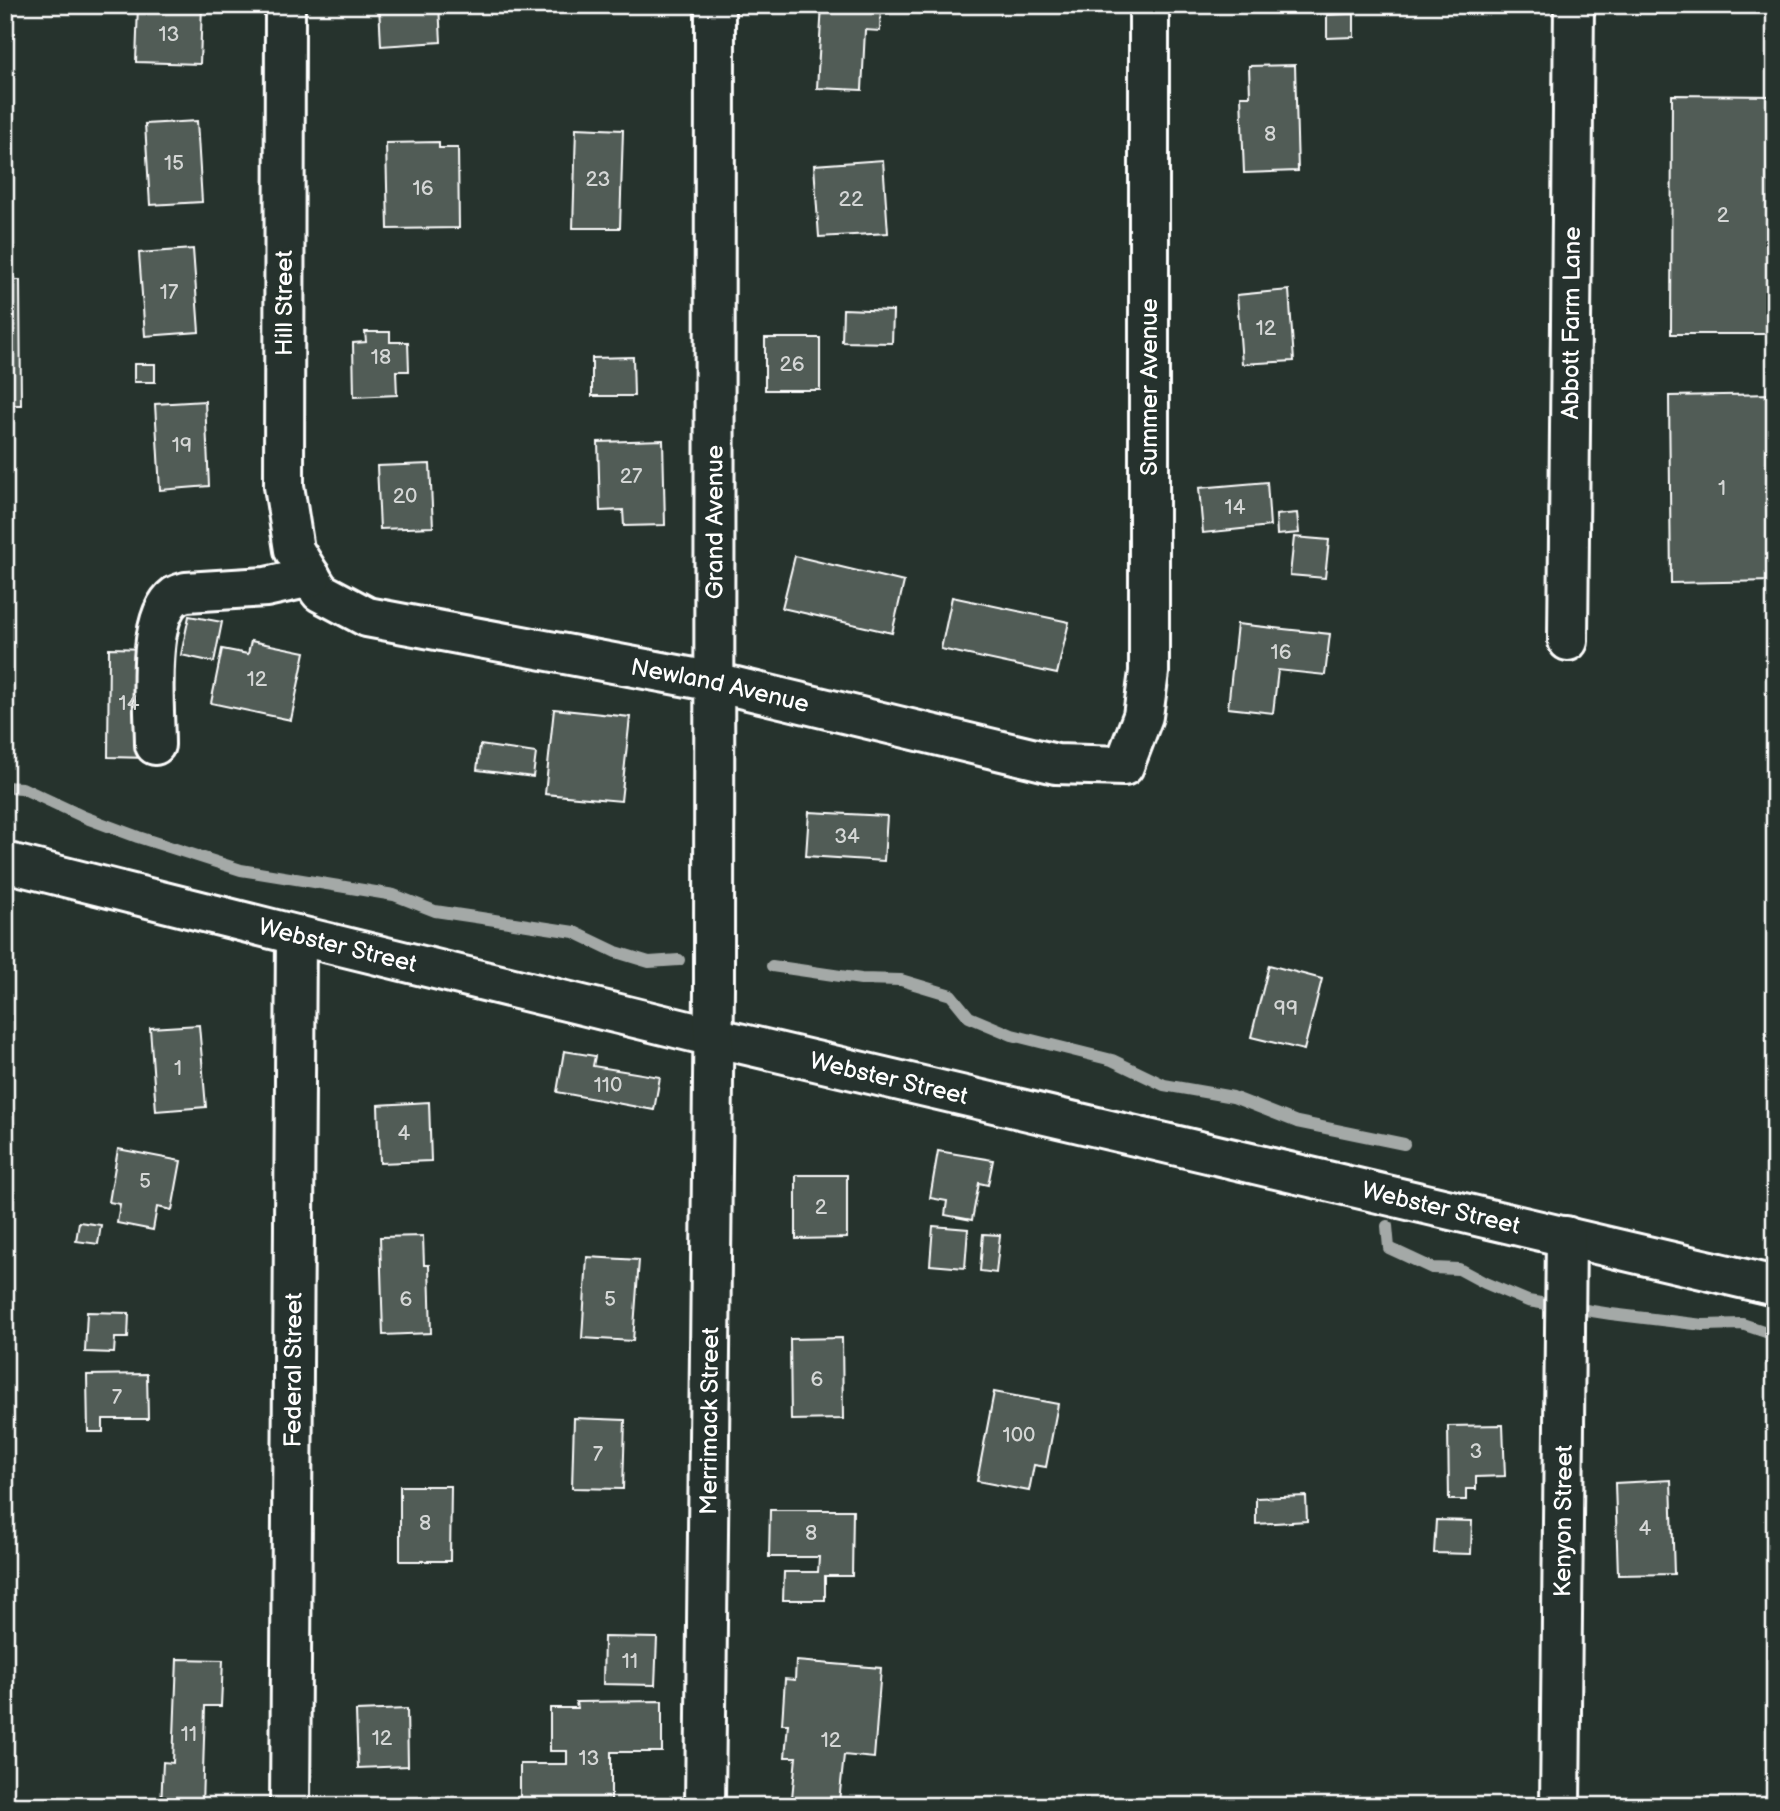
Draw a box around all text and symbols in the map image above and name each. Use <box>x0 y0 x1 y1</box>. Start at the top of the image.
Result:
house number: 13 <box>158 22 180 47</box>
house number: 8 <box>1264 122 1276 147</box>
house number: 15 <box>164 151 184 176</box>
house number: 23 <box>586 167 610 192</box>
house number: 16 <box>413 176 434 201</box>
house number: 22 <box>839 187 864 212</box>
house number: 2 <box>1717 203 1730 228</box>
street label: Abbott Farm Lane <box>1556 226 1587 420</box>
street label: Hill Street <box>270 249 299 356</box>
house number: 17 <box>160 280 179 305</box>
street label: Summer Avenue <box>1135 298 1164 476</box>
house number: 12 <box>1256 316 1277 341</box>
house number: 18 <box>371 345 391 370</box>
house number: 26 <box>779 352 805 377</box>
house number: 19 <box>172 433 192 458</box>
street label: Grand Avenue <box>700 445 730 599</box>
house number: 27 <box>620 464 643 489</box>
house number: 1 <box>1718 476 1726 501</box>
house number: 20 <box>393 484 417 509</box>
house number: 14 <box>1225 495 1246 520</box>
house number: 16 <box>1271 640 1292 665</box>
street label: Newland Avenue <box>628 653 812 719</box>
house number: 12 <box>247 667 268 692</box>
house number: 14 <box>119 691 140 716</box>
house number: 34 <box>834 824 860 849</box>
street label: Webster Street <box>256 912 420 979</box>
house number: 99 <box>1274 996 1298 1021</box>
street label: Webster Street <box>807 1046 971 1111</box>
house number: 1 <box>174 1056 182 1081</box>
house number: 110 <box>594 1073 622 1098</box>
house number: 4 <box>398 1121 411 1146</box>
house number: 5 <box>139 1169 151 1194</box>
street label: Webster Street <box>1359 1176 1523 1241</box>
house number: 2 <box>815 1195 828 1220</box>
house number: 6 <box>400 1287 413 1312</box>
house number: 5 <box>604 1287 616 1312</box>
street label: Federal Street <box>278 1292 309 1448</box>
street label: Merrimack Street <box>694 1326 725 1515</box>
house number: 6 <box>811 1367 824 1392</box>
house number: 7 <box>112 1385 123 1410</box>
house number: 100 <box>1003 1423 1035 1448</box>
house number: 3 <box>1470 1439 1482 1464</box>
house number: 7 <box>593 1442 604 1467</box>
street label: Kenyon Street <box>1548 1444 1579 1597</box>
house number: 8 <box>419 1511 431 1536</box>
house number: 4 <box>1639 1516 1652 1541</box>
house number: 8 <box>805 1521 817 1546</box>
house number: 11 <box>622 1649 638 1674</box>
house number: 11 <box>181 1722 197 1747</box>
house number: 12 <box>372 1726 393 1751</box>
house number: 12 <box>821 1728 842 1753</box>
house number: 13 <box>578 1746 600 1771</box>

